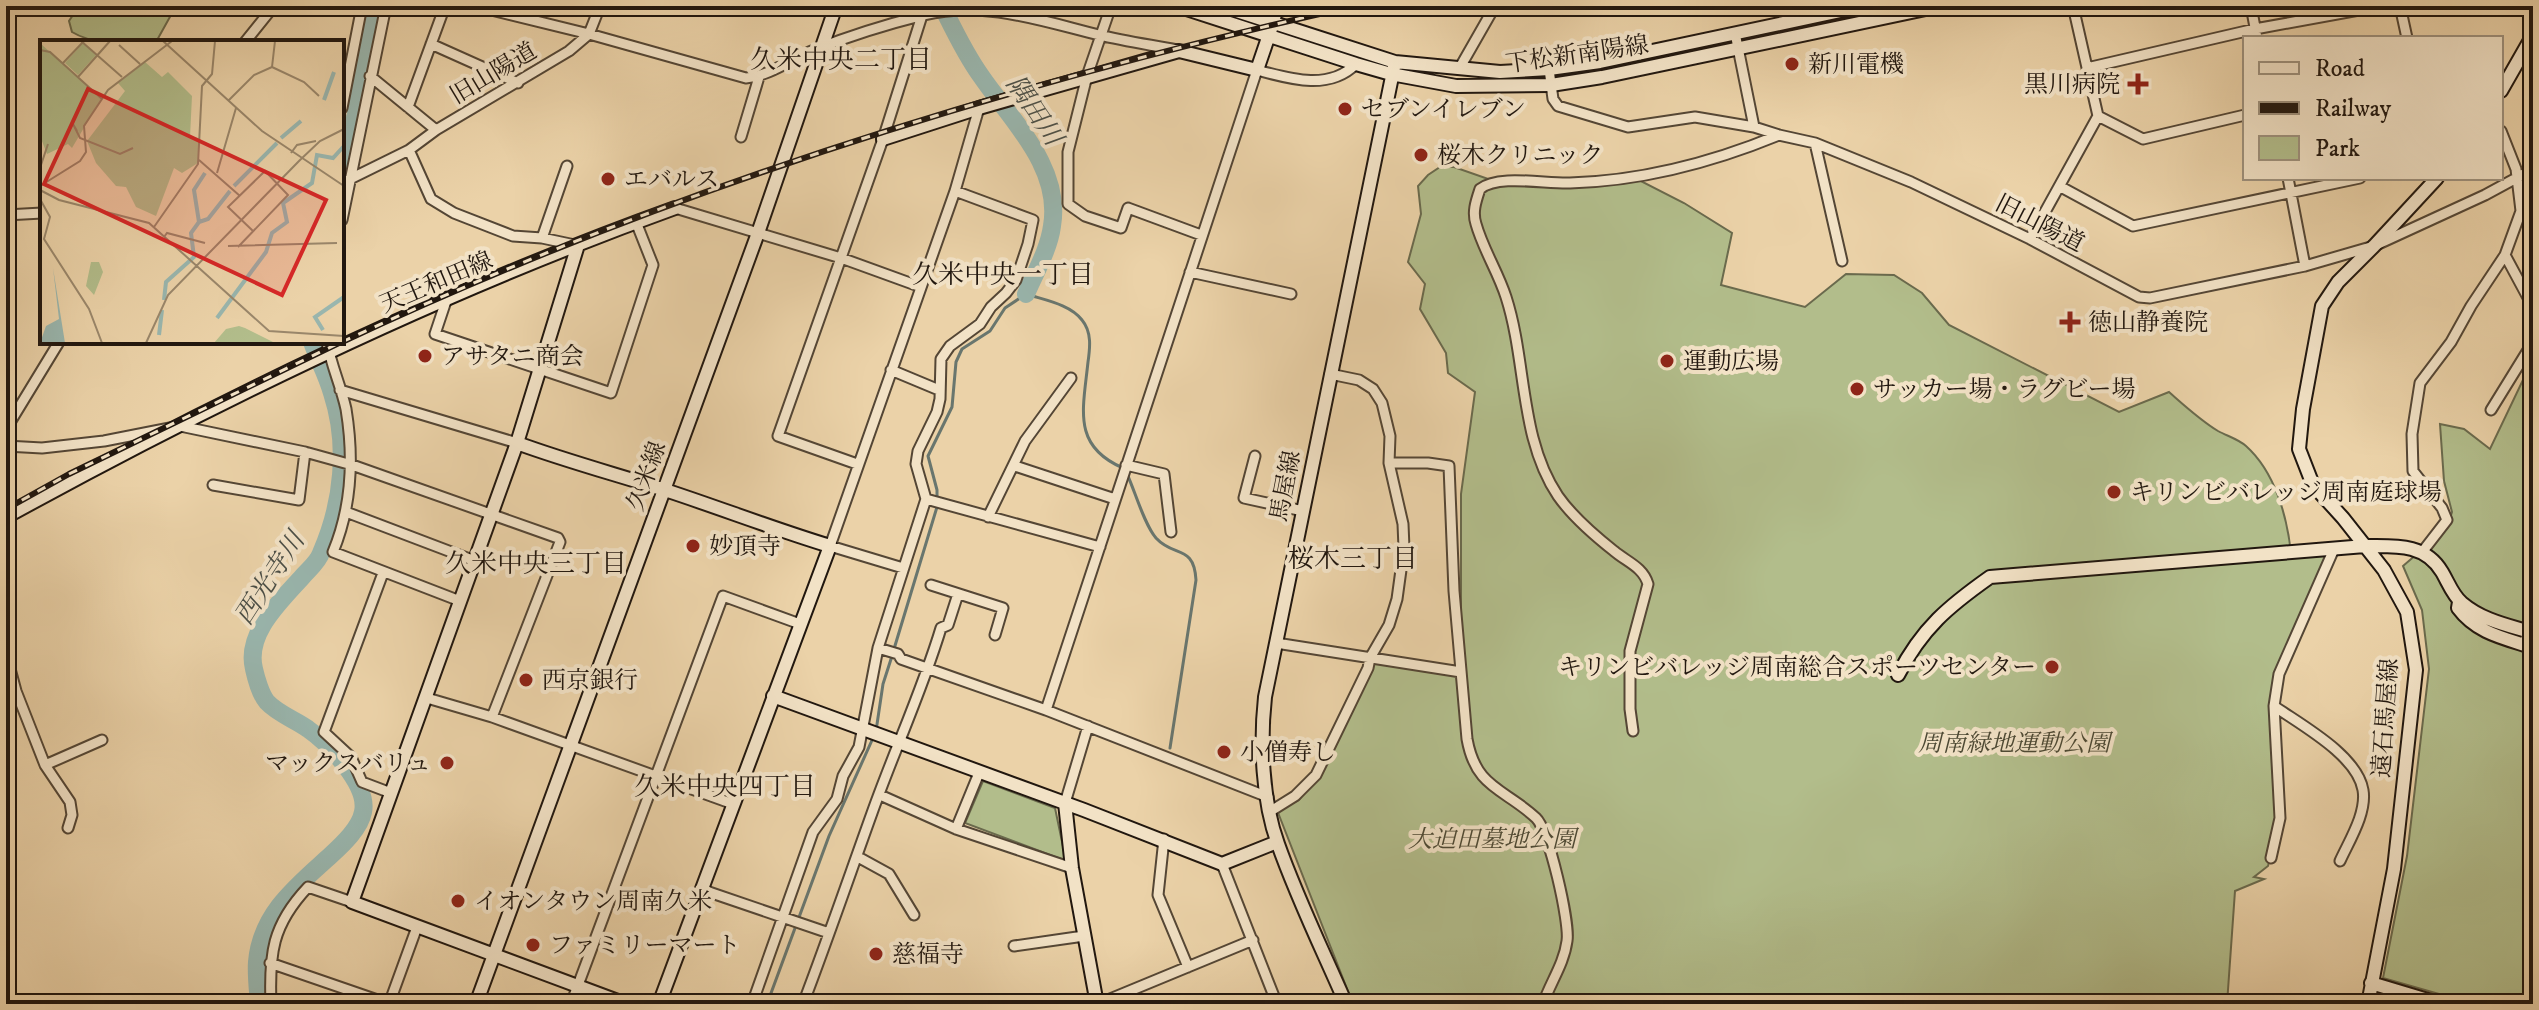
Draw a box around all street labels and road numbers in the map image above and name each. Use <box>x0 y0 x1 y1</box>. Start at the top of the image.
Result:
street label: 下松新南陽線 <box>1504 30 1651 80</box>
street label: 旧山陽道 <box>445 36 542 111</box>
street label: 旧山陽道 <box>1990 189 2089 259</box>
street label: 天王和田線 <box>375 246 497 320</box>
street label: 久米線 <box>621 437 673 515</box>
street label: 馬屋線 <box>1264 448 1308 524</box>
street label: 遠石馬屋線 <box>2367 657 2405 779</box>

